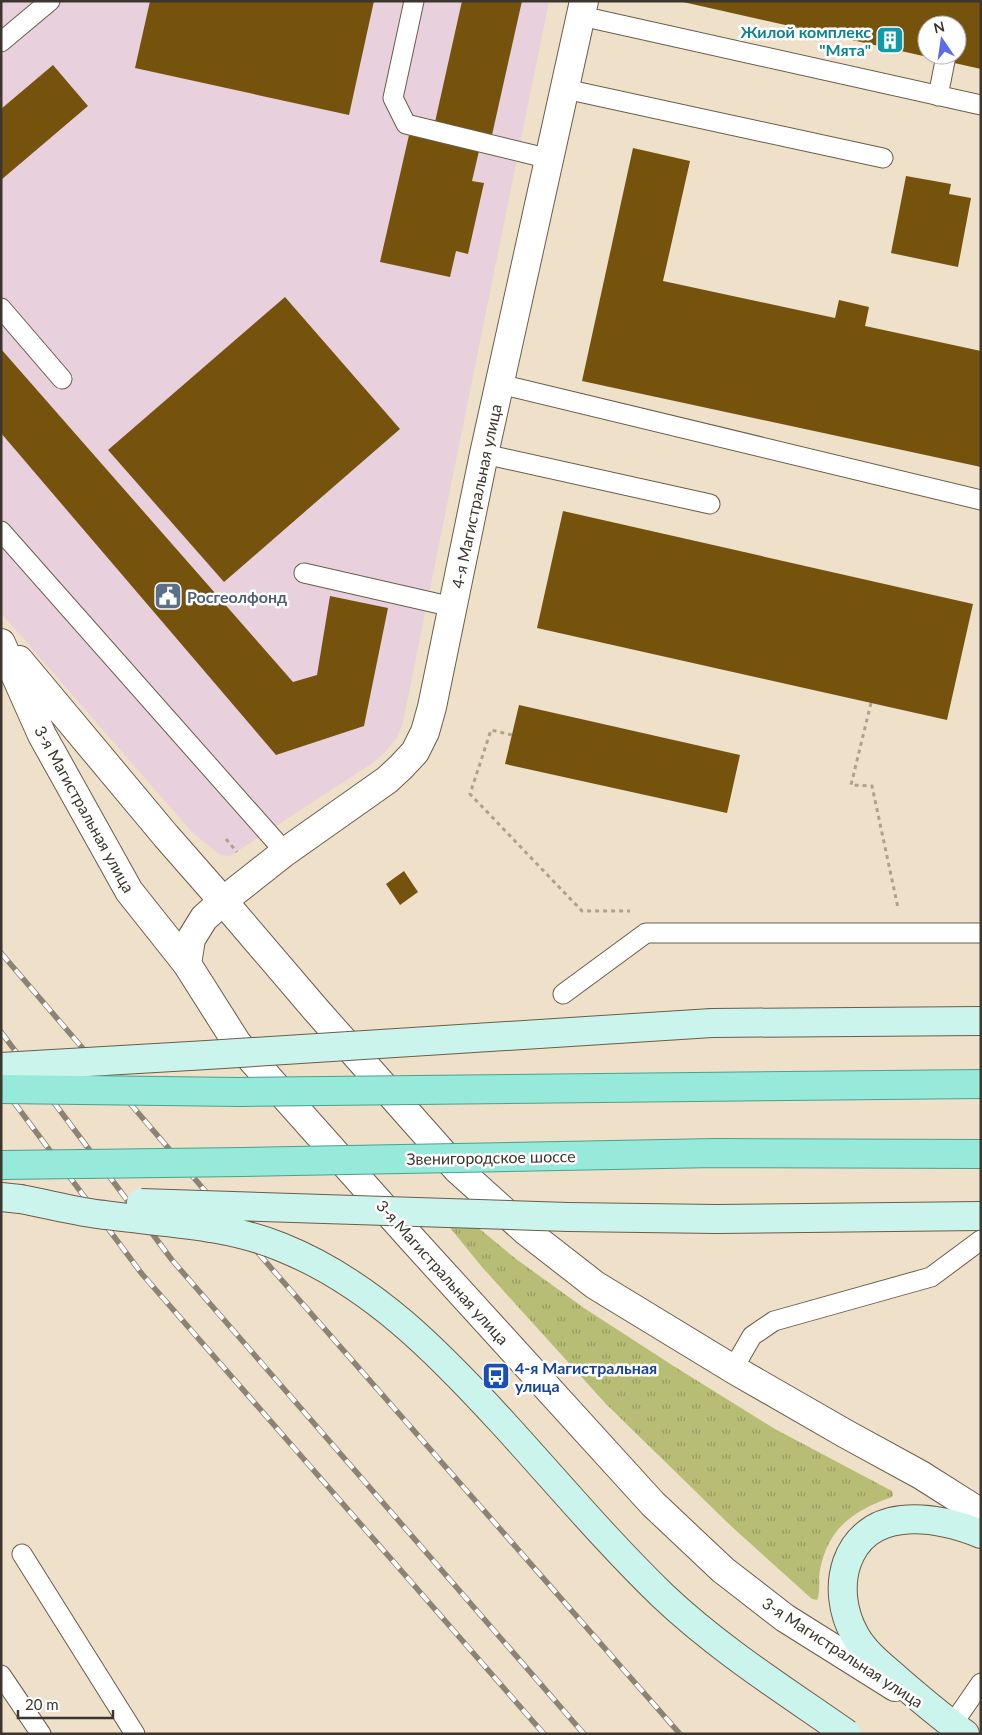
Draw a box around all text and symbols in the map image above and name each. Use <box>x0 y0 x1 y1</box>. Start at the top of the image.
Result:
north arrow <box>917 15 967 65</box>
text: N <box>932 17 946 36</box>
place label: Жилой комплекс "Мята" <box>740 22 871 59</box>
building icon: Жилой комплекс "Мята" <box>875 25 905 55</box>
street label: 4-я Магистральная улица <box>447 402 505 590</box>
public building icon: Росгеолфонд <box>153 581 183 611</box>
place label: Росгеолфонд <box>187 587 287 606</box>
street label: 3-я Магистральная улица <box>31 722 139 896</box>
street label: Звенигородское шоссе <box>406 1146 576 1168</box>
street label: 3-я Магистральная улица <box>373 1196 513 1348</box>
place label: 4-я Магистральная улица <box>515 1358 657 1395</box>
bus stop icon: 4-я Магистральная улица <box>481 1361 511 1391</box>
street label: 3-я Магистральная улица <box>759 1593 927 1711</box>
scale bar <box>18 1688 112 1720</box>
text: 20 m <box>25 1695 59 1713</box>

